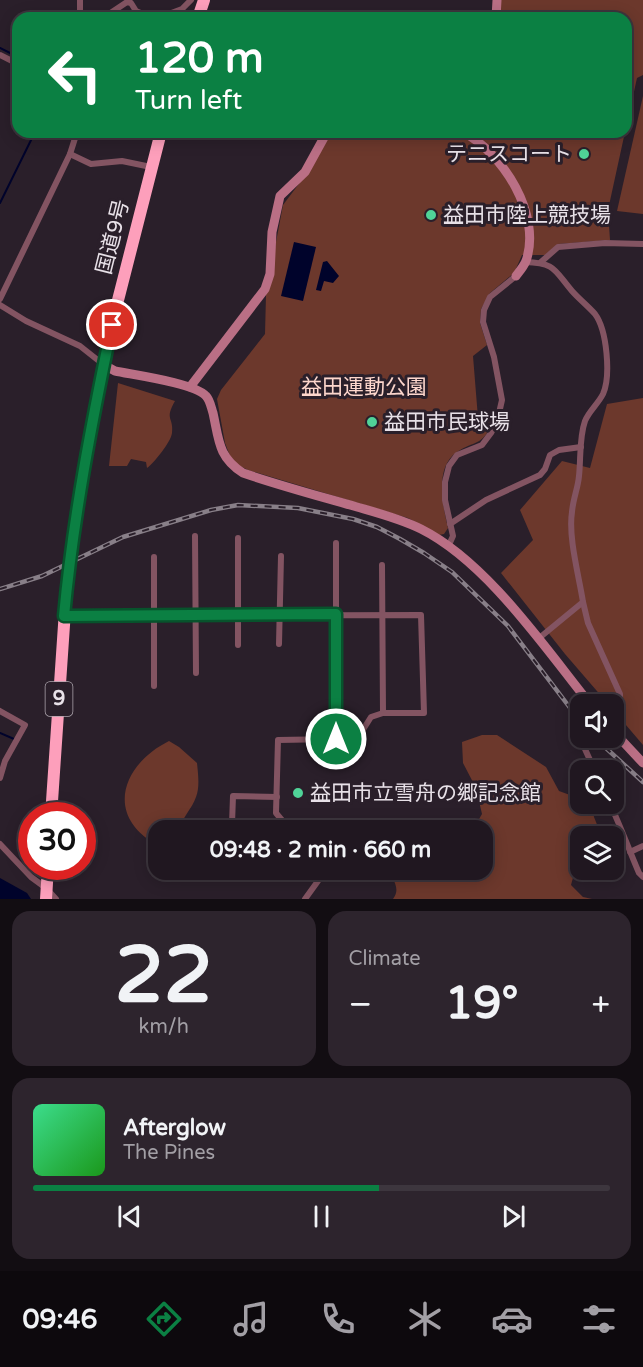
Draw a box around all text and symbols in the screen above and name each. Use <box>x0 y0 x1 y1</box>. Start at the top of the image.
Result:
text: 120 m <box>135 33 264 84</box>
icon: left <box>36 36 114 114</box>
text: Turn left <box>135 84 242 117</box>
place label: テニスコート <box>446 142 572 167</box>
marker: テニスコート <box>577 147 591 161</box>
street label: 国道9号 <box>92 197 134 277</box>
place label: 益田市陸上競技場 <box>443 203 611 228</box>
marker: 益田市陸上競技場 <box>424 208 438 222</box>
pin <box>86 299 137 350</box>
icon: arrive <box>95 308 128 341</box>
park label: 益田運動公園 <box>301 375 427 400</box>
place label: 益田市民球場 <box>384 410 510 435</box>
marker: 益田市民球場 <box>365 415 379 429</box>
road number: 9 <box>46 682 72 716</box>
map controls <box>570 694 624 880</box>
button: sound <box>570 694 624 748</box>
position arrow <box>304 707 368 771</box>
button: search <box>570 760 624 814</box>
place label: 益田市立雪舟の郷記念館 <box>310 781 541 806</box>
marker: 益田市立雪舟の郷記念館 <box>291 786 305 800</box>
speed limit sign: 30 <box>18 802 96 880</box>
button: layers <box>570 826 624 880</box>
text: 09:48 · 2 min · 660 m <box>210 837 431 863</box>
text: 22 <box>115 929 213 1023</box>
text: Climate <box>349 947 421 971</box>
text: 19° <box>445 977 518 1031</box>
text: − <box>349 985 372 1024</box>
text: + <box>591 985 610 1024</box>
text: km/h <box>139 1015 189 1039</box>
text: Afterglow <box>123 1115 226 1141</box>
text: The Pines <box>123 1141 215 1165</box>
icon: previous <box>113 1200 146 1233</box>
icon: pause <box>305 1200 338 1233</box>
icon: next <box>497 1200 530 1233</box>
icon: directions <box>143 1298 185 1340</box>
icon: music <box>230 1298 272 1340</box>
icon: phone <box>317 1298 359 1340</box>
icon: climate <box>404 1298 446 1340</box>
icon: car <box>491 1298 533 1340</box>
icon: filters <box>578 1298 620 1340</box>
text: 09:46 <box>23 1303 97 1336</box>

